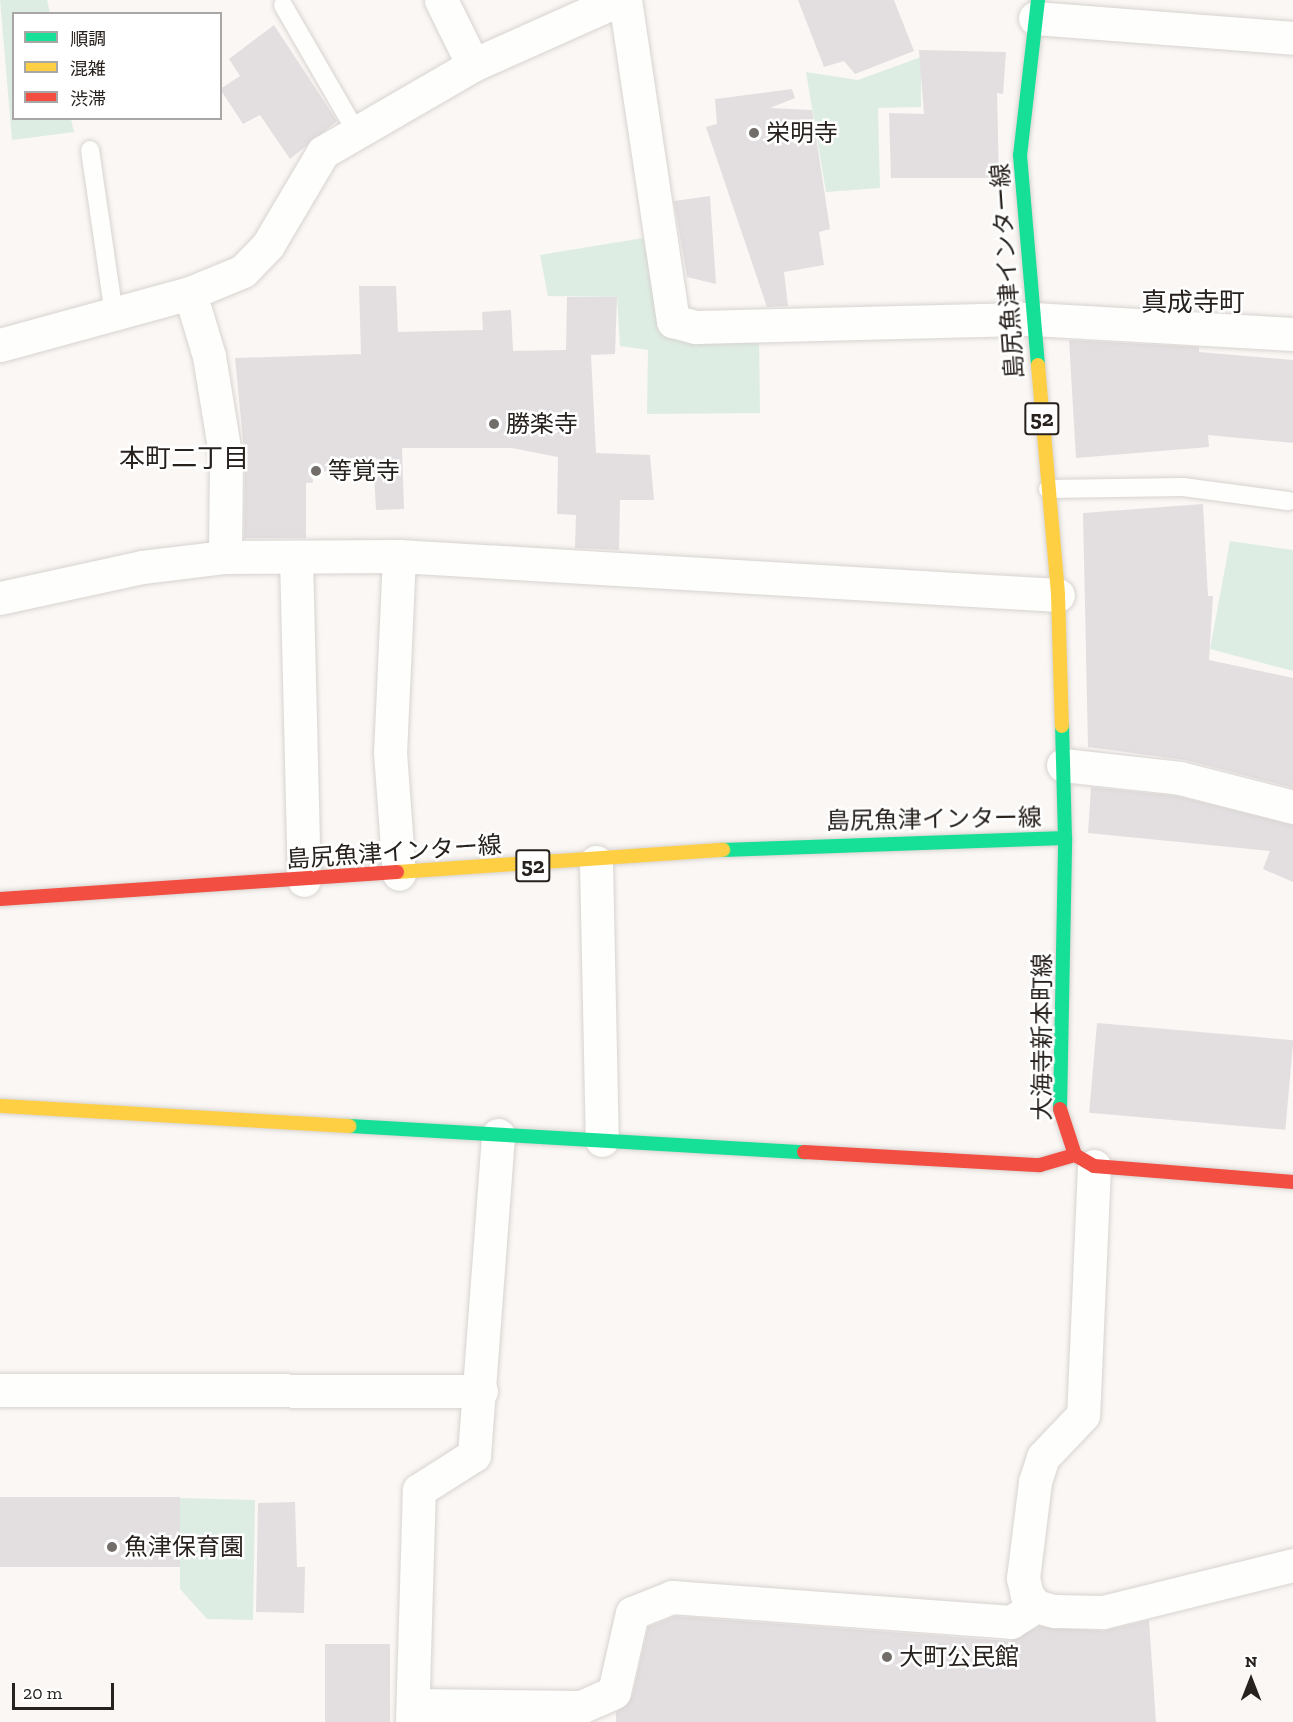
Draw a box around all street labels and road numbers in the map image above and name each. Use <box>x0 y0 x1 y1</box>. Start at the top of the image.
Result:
street label: 島尻魚津インター線 <box>985 162 1029 380</box>
road number: 52 <box>1024 400 1060 438</box>
street label: 島尻魚津インター線 <box>826 803 1042 835</box>
street label: 島尻魚津インター線 <box>285 830 503 874</box>
road number: 52 <box>515 847 551 885</box>
street label: 大海寺新本町線 <box>1028 953 1056 1121</box>

